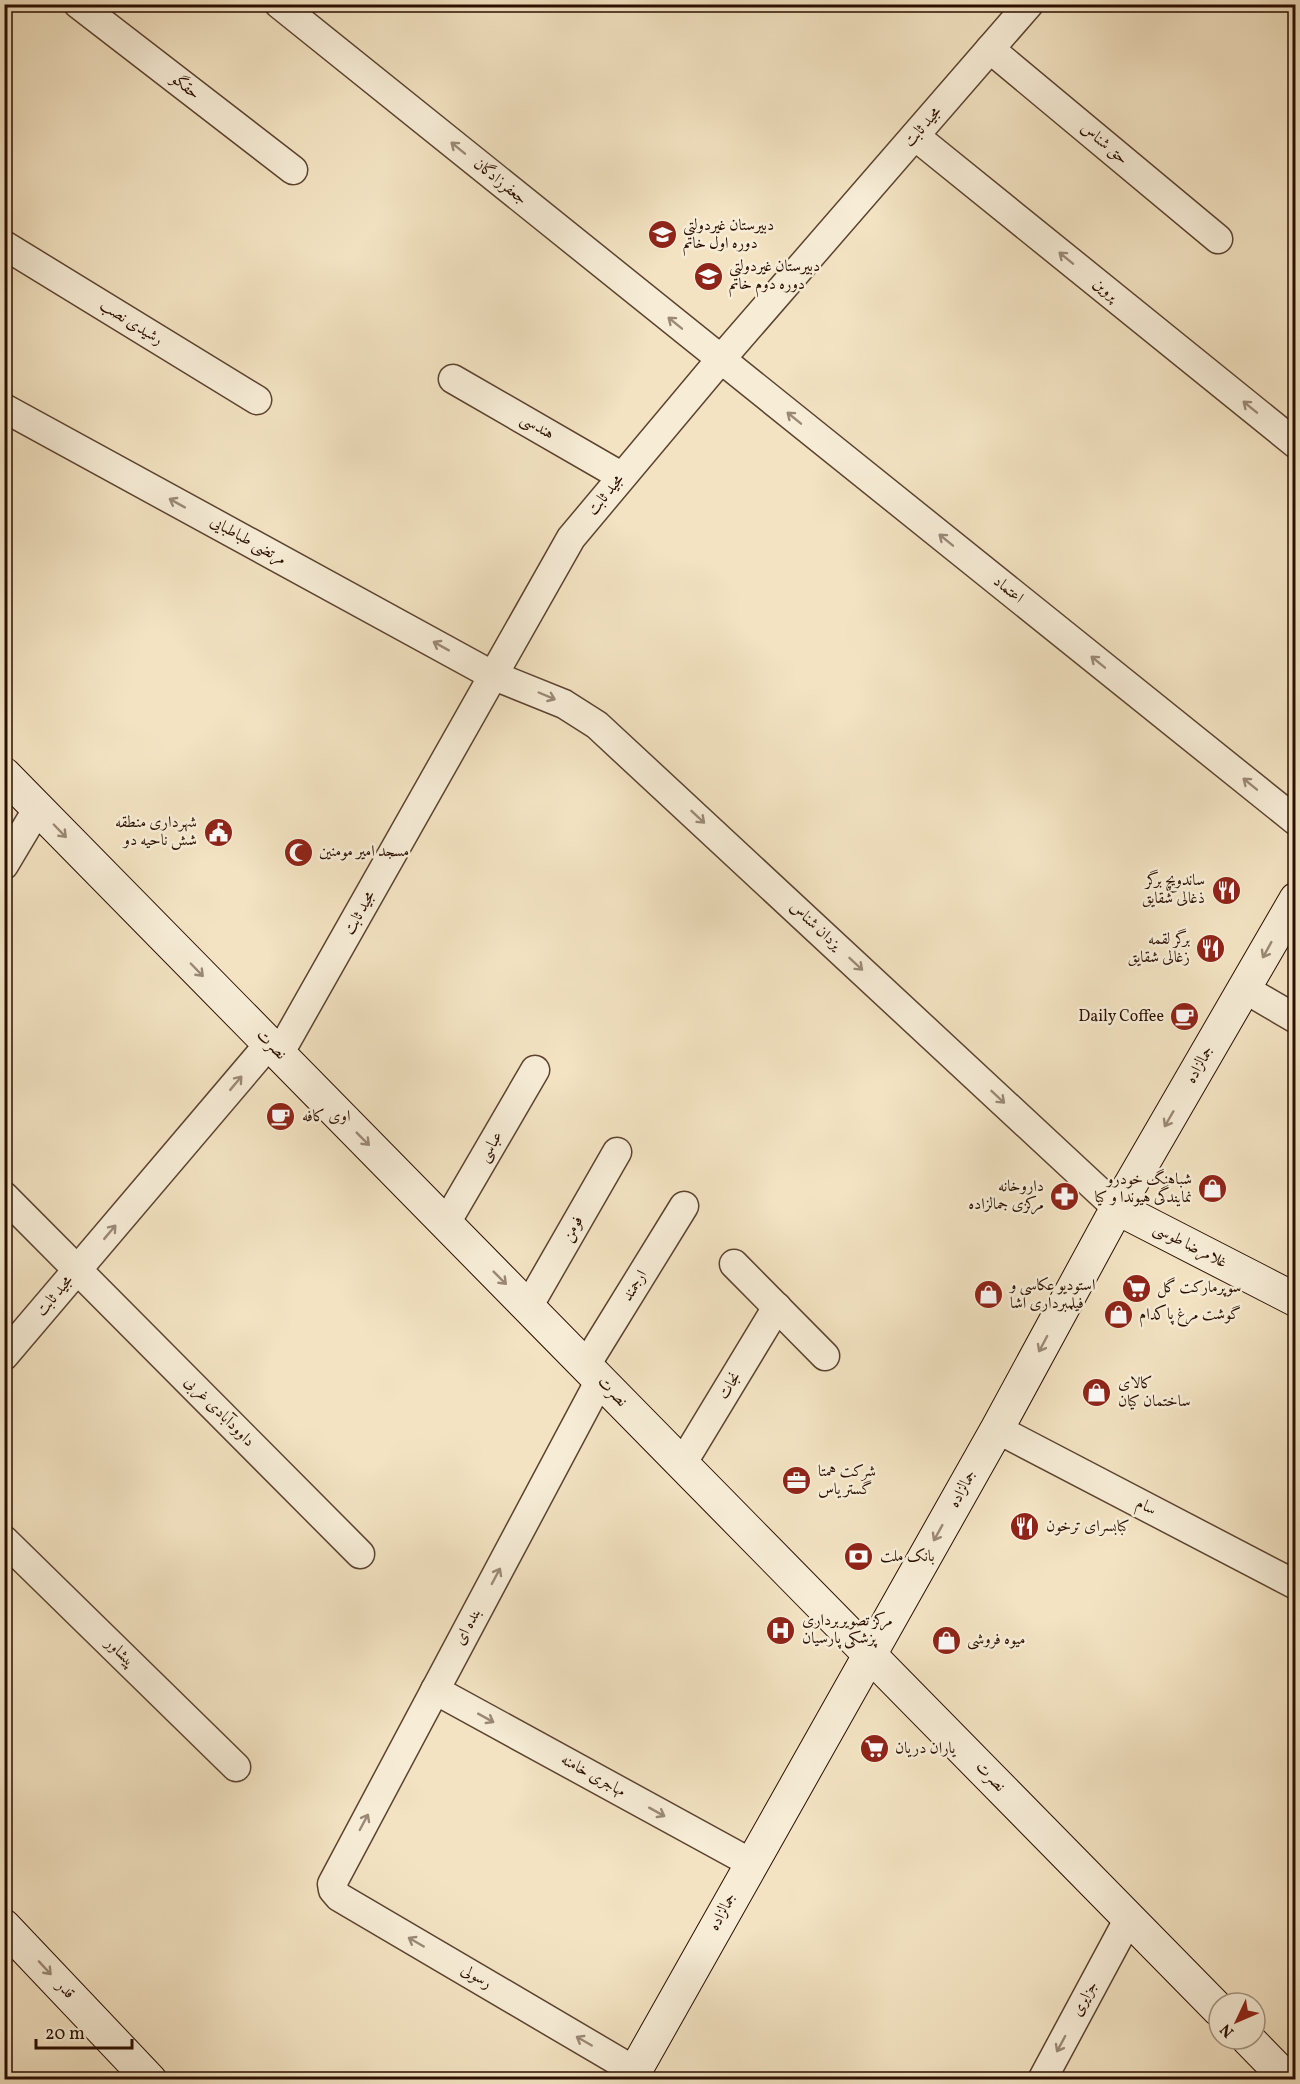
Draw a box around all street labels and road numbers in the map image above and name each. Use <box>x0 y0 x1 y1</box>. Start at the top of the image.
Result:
street label: حقگو <box>164 67 205 105</box>
street label: مجید ثابت <box>899 102 947 152</box>
street label: حق شناس <box>1076 118 1132 170</box>
street label: جعفرزادگان <box>468 154 532 210</box>
street label: پروین <box>1088 273 1124 308</box>
street label: رشیدی نصب <box>95 295 167 351</box>
street label: هندسی <box>516 409 558 445</box>
street label: مجید ثابت <box>583 469 630 520</box>
street label: مرتضی طباطبایی <box>206 511 290 571</box>
street label: اعتماد <box>988 571 1028 609</box>
street label: مجید ثابت <box>339 887 381 939</box>
street label: یزدان شناس <box>784 896 847 957</box>
street label: نصرت <box>251 1025 291 1065</box>
street label: جمالزاده <box>1180 1042 1220 1088</box>
street label: عباسی <box>473 1127 509 1167</box>
street label: فومن <box>557 1212 589 1246</box>
street label: غلامرضا طوسی <box>1149 1218 1231 1274</box>
street label: ارجمند <box>617 1266 653 1306</box>
street label: مجید ثابت <box>31 1271 79 1321</box>
street label: نجات <box>713 1368 747 1404</box>
street label: داوودآبادی غربی <box>179 1372 259 1452</box>
street label: نصرت <box>592 1372 632 1412</box>
street label: جمالزاده <box>944 1466 982 1512</box>
street label: سام <box>1131 1493 1160 1523</box>
street label: بنده ای <box>449 1605 487 1649</box>
street label: پیشاور <box>99 1632 140 1673</box>
street label: مهاجری خامنه <box>557 1749 629 1803</box>
street label: نصرت <box>970 1757 1010 1797</box>
street label: جمالزاده <box>704 1889 742 1935</box>
street label: رسولی <box>456 1959 496 1995</box>
street label: قدر <box>49 1974 79 2004</box>
street label: جزایری <box>1067 1977 1103 2021</box>

